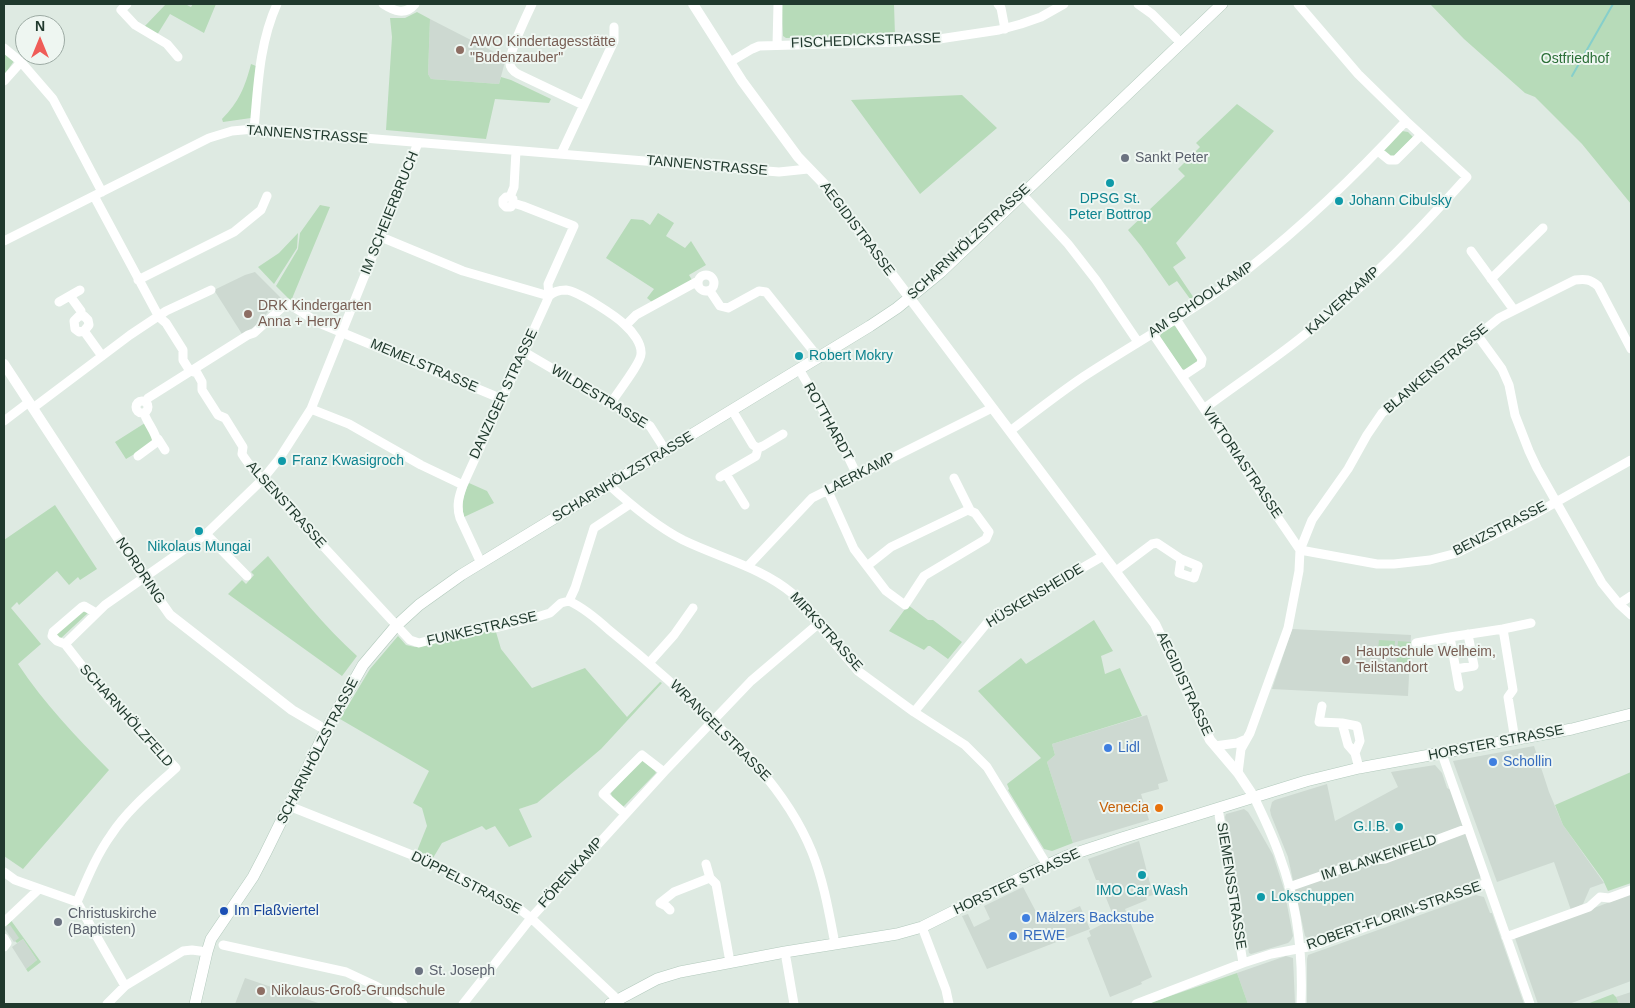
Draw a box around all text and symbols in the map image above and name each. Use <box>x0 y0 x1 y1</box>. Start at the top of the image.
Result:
north arrow <box>15 15 65 65</box>
text: N <box>35 18 45 34</box>
street label: FISCHEDICKSTRASSE <box>791 30 941 52</box>
place label: AWO Kindertagesstätte "Budenzauber" <box>470 34 616 66</box>
marker: AWO Kindertagesstätte "Budenzauber" <box>454 44 466 56</box>
park label: Ostfriedhof <box>1541 51 1609 67</box>
street label: TANNENSTRASSE <box>246 122 368 148</box>
street label: IM SCHEIERBRUCH <box>358 149 422 277</box>
place label: Sankt Peter <box>1135 150 1208 166</box>
street label: TANNENSTRASSE <box>646 152 768 180</box>
marker: Sankt Peter <box>1119 152 1131 164</box>
marker: DPSG St. Peter Bottrop <box>1104 177 1116 189</box>
street label: AEGIDISTRASSE <box>816 179 898 279</box>
street label: SCHARNHÖLZSTRASSE <box>904 181 1034 303</box>
place label: DPSG St. Peter Bottrop <box>1069 191 1151 223</box>
place label: Johann Cibulsky <box>1349 193 1452 209</box>
marker: Johann Cibulsky <box>1333 195 1345 207</box>
street label: AM SCHOOLKAMP <box>1145 258 1257 342</box>
street label: KALVERKAMP <box>1302 263 1384 339</box>
place label: DRK Kindergarten Anna + Herry <box>258 298 372 331</box>
marker: DRK Kindergarten Anna + Herry <box>242 308 254 320</box>
street label: BLANKENSTRASSE <box>1381 321 1491 417</box>
street label: DANZIGER STRASSE <box>466 326 542 462</box>
street label: MEMELSTRASSE <box>368 336 480 396</box>
place label: Robert Mokry <box>809 348 893 364</box>
marker: Robert Mokry <box>793 350 805 362</box>
street label: WILDESTRASSE <box>548 362 650 432</box>
street label: ROTTHARDT <box>800 380 856 464</box>
street label: VIKTORIASTRASSE <box>1199 404 1285 522</box>
street label: SCHARNHÖLZSTRASSE <box>549 428 697 526</box>
street label: LAERKAMP <box>822 449 898 499</box>
place label: Franz Kwasigroch <box>292 453 404 469</box>
marker: Franz Kwasigroch <box>276 455 288 467</box>
street label: ALSENSTRASSE <box>243 458 329 552</box>
street label: BENZSTRASSE <box>1450 498 1550 560</box>
marker: Nikolaus Mungai <box>193 525 205 537</box>
street label: NORDRING <box>112 535 168 607</box>
place label: Nikolaus Mungai <box>147 539 251 555</box>
street label: HÜSKENSHEIDE <box>983 560 1087 632</box>
street label: MIRKSTRASSE <box>786 589 866 675</box>
street label: FUNKESTRASSE <box>425 608 539 650</box>
street label: AEGIDISTRASSE <box>1153 629 1215 739</box>
place label: Hauptschule Welheim, Teilstandort <box>1356 644 1496 676</box>
marker: Hauptschule Welheim, Teilstandort <box>1340 654 1352 666</box>
street label: SCHARNHÖLZFELD <box>76 661 176 771</box>
street label: SCHARNHÖLZSTRASSE <box>274 675 362 827</box>
street label: WRANGELSTRASSE <box>666 677 774 785</box>
street label: HORSTER STRASSE <box>1427 722 1565 764</box>
place label: Lidl <box>1118 740 1140 756</box>
marker: Lidl <box>1102 742 1114 754</box>
place label: Schollin <box>1503 754 1552 770</box>
marker: Schollin <box>1487 756 1499 768</box>
place label: Venecia <box>1099 800 1149 816</box>
marker: Venecia <box>1153 802 1165 814</box>
place label: G.I.B. <box>1353 819 1389 835</box>
street label: SIEMENSSTRASSE <box>1213 821 1249 951</box>
marker: G.I.B. <box>1393 821 1405 833</box>
street label: IM BLANKENFELD <box>1319 831 1439 885</box>
street label: FÖRENKAMP <box>535 834 607 912</box>
street label: HORSTER STRASSE <box>951 845 1083 919</box>
street label: DÜPPELSTRASSE <box>408 848 524 918</box>
marker: IMO Car Wash <box>1136 869 1148 881</box>
street label: ROBERT-FLORIN-STRASSE <box>1305 878 1483 954</box>
place label: IMO Car Wash <box>1096 883 1188 899</box>
place label: Lokschuppen <box>1271 889 1354 905</box>
marker: Lokschuppen <box>1255 891 1267 903</box>
place label: Im Flaßviertel <box>234 903 319 919</box>
marker: Im Flaßviertel <box>218 905 230 917</box>
place label: Christuskirche (Baptisten) <box>68 906 157 939</box>
place label: Mälzers Backstube <box>1036 910 1154 926</box>
marker: Mälzers Backstube <box>1020 912 1032 924</box>
marker: Christuskirche (Baptisten) <box>52 916 64 928</box>
place label: REWE <box>1023 928 1065 944</box>
marker: REWE <box>1007 930 1019 942</box>
place label: St. Joseph <box>429 963 495 979</box>
marker: St. Joseph <box>413 965 425 977</box>
place label: Nikolaus-Groß-Grundschule <box>271 983 445 999</box>
marker: Nikolaus-Groß-Grundschule <box>255 985 267 997</box>

